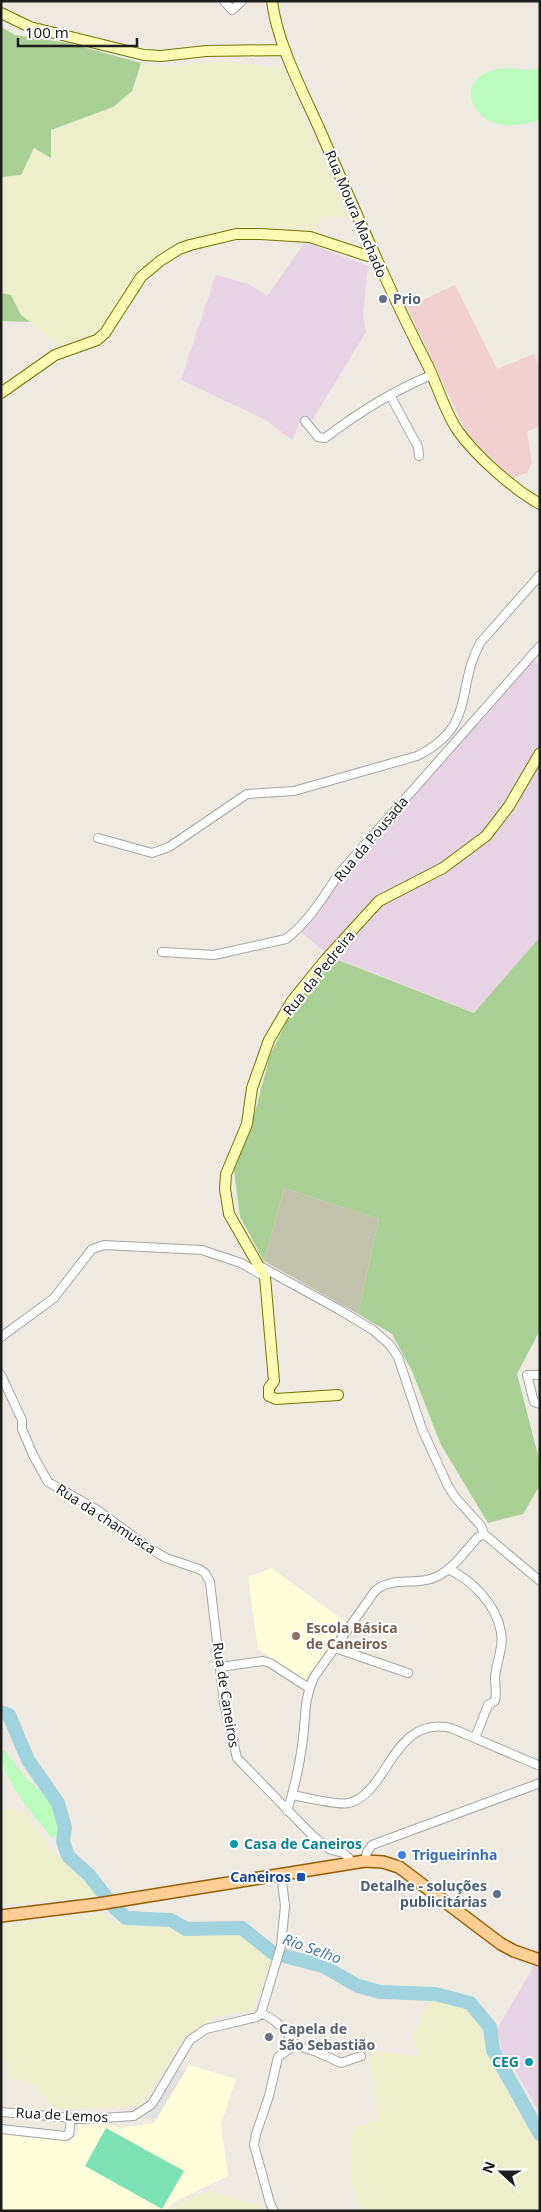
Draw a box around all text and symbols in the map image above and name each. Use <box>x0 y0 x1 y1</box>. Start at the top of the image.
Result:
scale bar <box>18 15 136 47</box>
text: 100 m <box>25 22 69 42</box>
street label: Rua Moura Machado <box>321 147 392 280</box>
place label: Prio <box>393 289 421 308</box>
marker: Prio <box>377 293 389 305</box>
street label: Rua da Pousada <box>329 792 412 885</box>
street label: Rua da Pedreira <box>278 926 359 1019</box>
street label: Rua da chamusca <box>53 1479 160 1558</box>
place label: Escola Básica de Caneiros <box>306 1618 398 1653</box>
marker: Escola Básica de Caneiros <box>290 1630 302 1642</box>
street label: Rua de Caneiros <box>209 1641 244 1749</box>
place label: Casa de Caneiros <box>244 1834 362 1853</box>
marker: Casa de Caneiros <box>228 1838 240 1850</box>
place label: Trigueirinha <box>412 1845 497 1864</box>
marker: Trigueirinha <box>396 1849 408 1861</box>
place label: Caneiros <box>230 1867 291 1886</box>
marker: Caneiros <box>295 1871 307 1883</box>
place label: Detalhe - soluções publicitárias <box>360 1876 487 1911</box>
marker: Detalhe - soluções publicitárias <box>491 1888 503 1900</box>
water label: Rio Selho <box>280 1928 344 1968</box>
place label: Capela de São Sebastião <box>279 2019 375 2054</box>
marker: Capela de São Sebastião <box>263 2031 275 2043</box>
place label: CEG <box>492 2052 519 2071</box>
marker: CEG <box>523 2056 535 2068</box>
street label: Rua de Lemos <box>15 2103 109 2126</box>
north arrow <box>476 2147 526 2197</box>
text: N <box>477 2158 499 2176</box>

